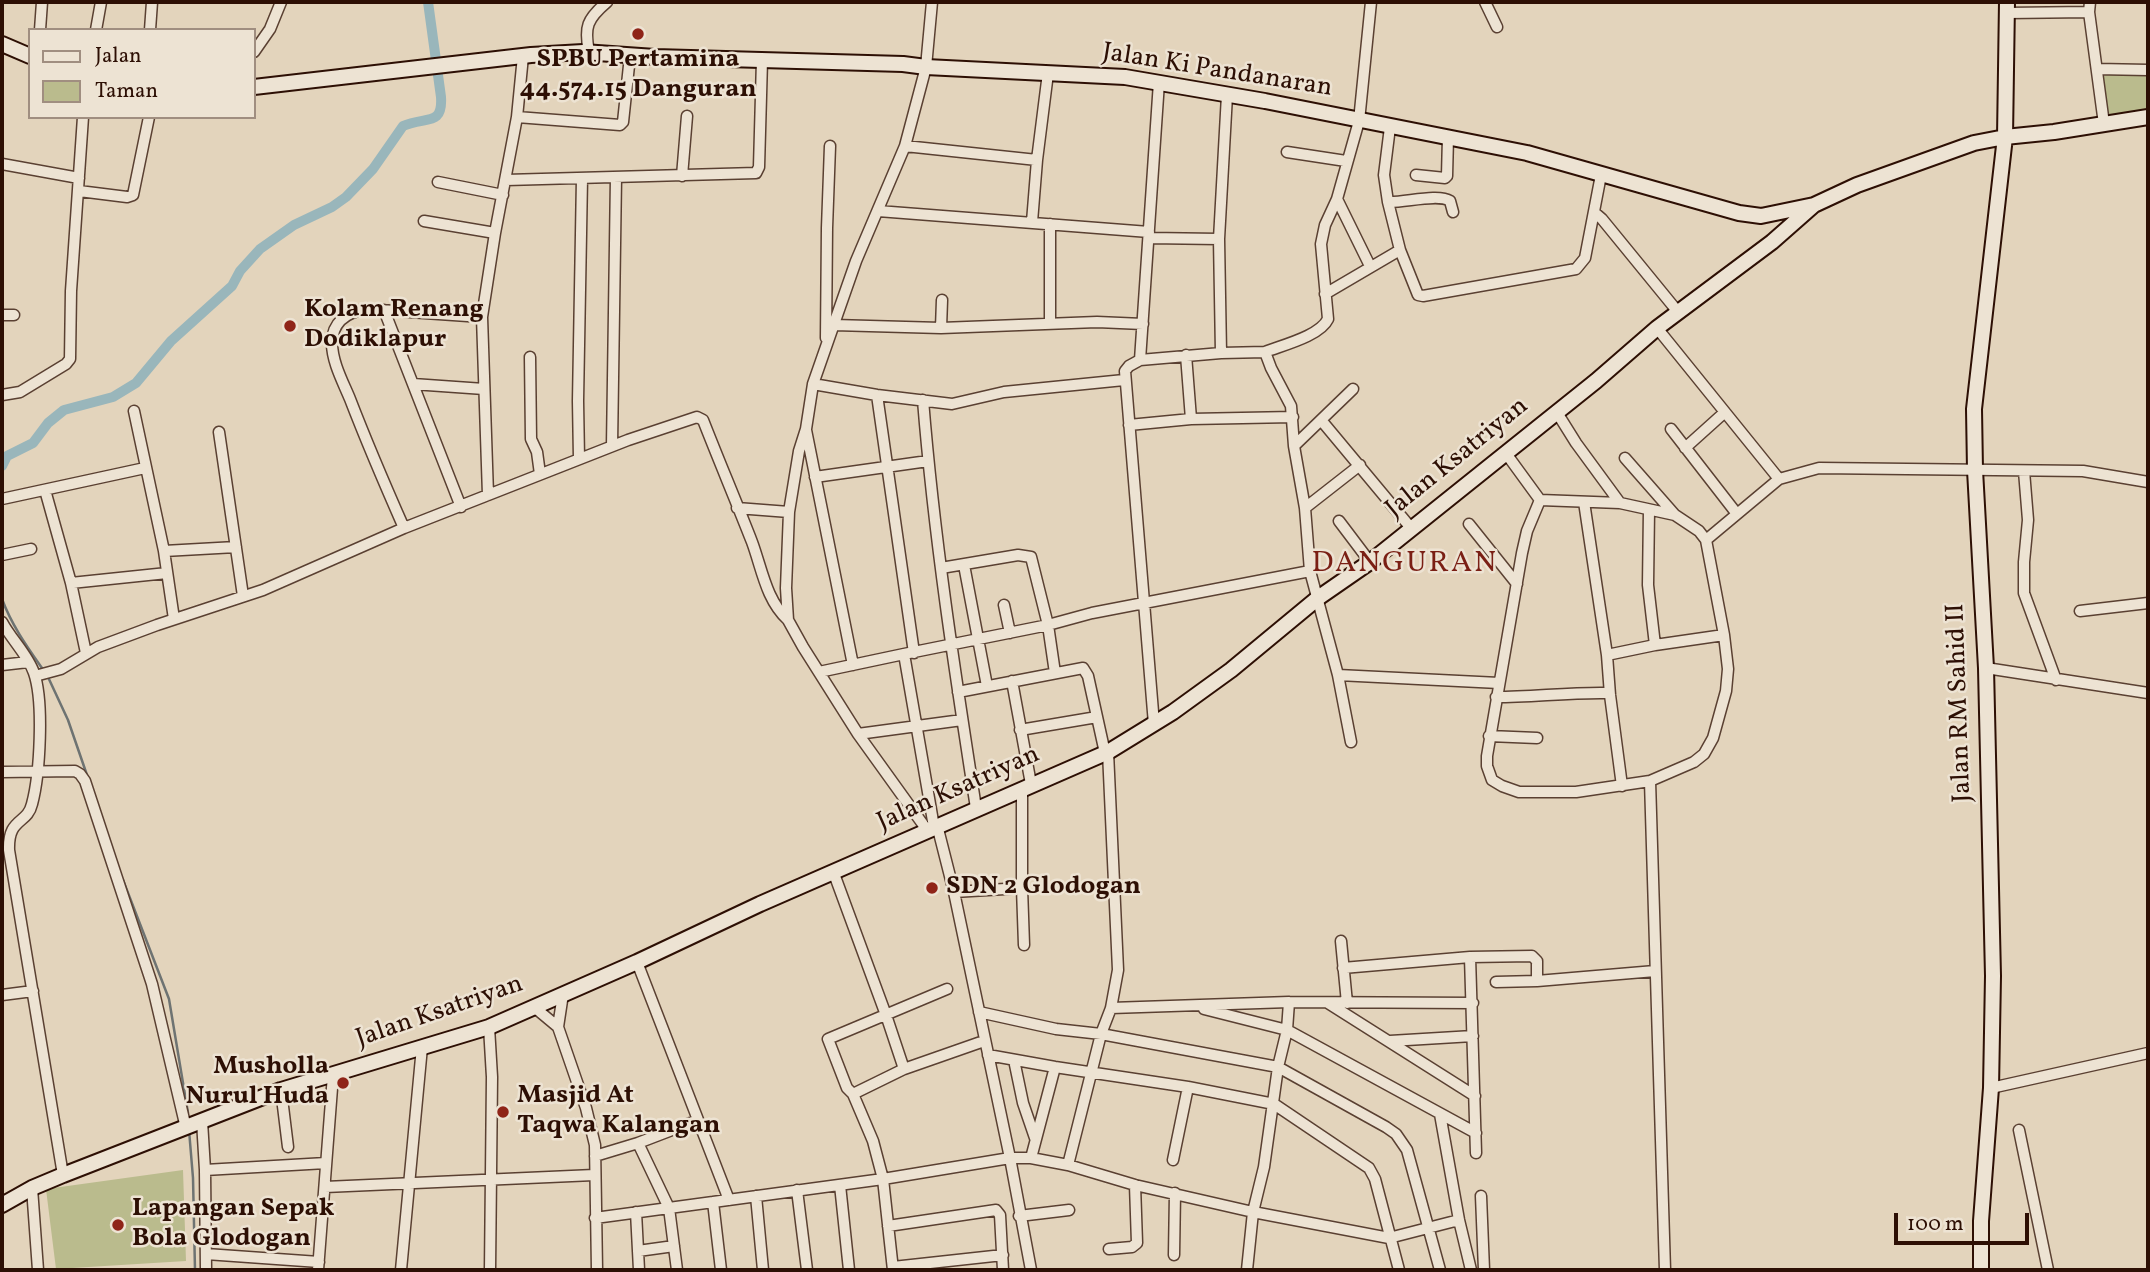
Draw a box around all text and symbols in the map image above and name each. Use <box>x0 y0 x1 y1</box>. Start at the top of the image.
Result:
marker: SPBU Pertamina 44.574.15 Danguran <box>630 26 646 42</box>
legend <box>28 28 256 119</box>
street label: Jalan Ki Pandanaran <box>1100 38 1334 106</box>
text: Jalan <box>95 42 142 71</box>
place label: SPBU Pertamina 44.574.15 Danguran <box>519 45 757 106</box>
text: Taman <box>95 77 158 106</box>
place label: Kolam Renang Dodiklapur <box>304 295 484 356</box>
marker: Kolam Renang Dodiklapur <box>282 318 298 334</box>
street label: Jalan Ksatriyan <box>1380 392 1536 526</box>
district label: DANGURAN <box>1313 547 1497 583</box>
street label: Jalan RM Sahid II <box>1942 603 1980 803</box>
street label: Jalan Ksatriyan <box>873 740 1045 840</box>
place label: SDN 2 Glodogan <box>946 872 1141 904</box>
marker: SDN 2 Glodogan <box>924 880 940 896</box>
street label: Jalan Ksatriyan <box>352 970 528 1056</box>
place label: Musholla Nurul Huda <box>186 1052 329 1114</box>
marker: Musholla Nurul Huda <box>335 1075 351 1091</box>
place label: Masjid At Taqwa Kalangan <box>517 1081 720 1142</box>
marker: Masjid At Taqwa Kalangan <box>495 1104 511 1120</box>
place label: Lapangan Sepak Bola Glodogan <box>132 1194 335 1256</box>
scale bar <box>1898 1198 2033 1242</box>
text: 100 m <box>1907 1210 1964 1239</box>
marker: Lapangan Sepak Bola Glodogan <box>110 1217 126 1233</box>

